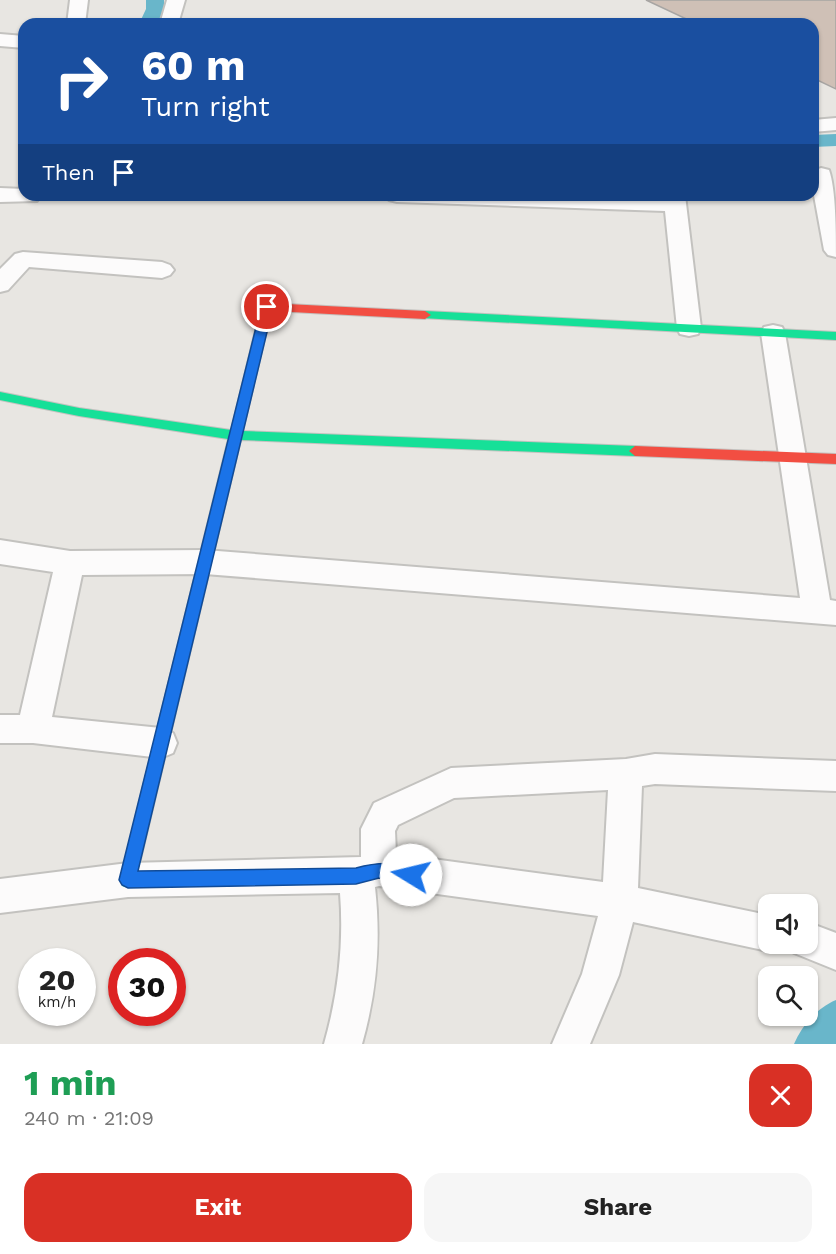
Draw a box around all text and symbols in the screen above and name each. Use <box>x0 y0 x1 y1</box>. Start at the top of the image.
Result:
text: 60 m <box>141 41 245 90</box>
icon: right <box>42 42 120 120</box>
text: Turn right <box>141 91 270 123</box>
icon: arrive <box>107 156 140 189</box>
text: Then <box>42 160 95 185</box>
pin <box>241 281 292 332</box>
icon: arrive <box>250 290 283 323</box>
position arrow <box>379 843 443 907</box>
map controls <box>758 894 818 1026</box>
button: sound <box>758 894 818 954</box>
speed limit sign: 30 <box>108 948 186 1026</box>
text: 20 <box>38 962 76 997</box>
button: search <box>758 966 818 1026</box>
text: km/h <box>38 993 76 1011</box>
text: 1 min <box>24 1062 116 1104</box>
button: close <box>749 1064 812 1127</box>
text: 240 m · 21:09 <box>24 1106 154 1130</box>
button: Exit <box>24 1173 412 1242</box>
button: Share <box>424 1173 812 1242</box>

